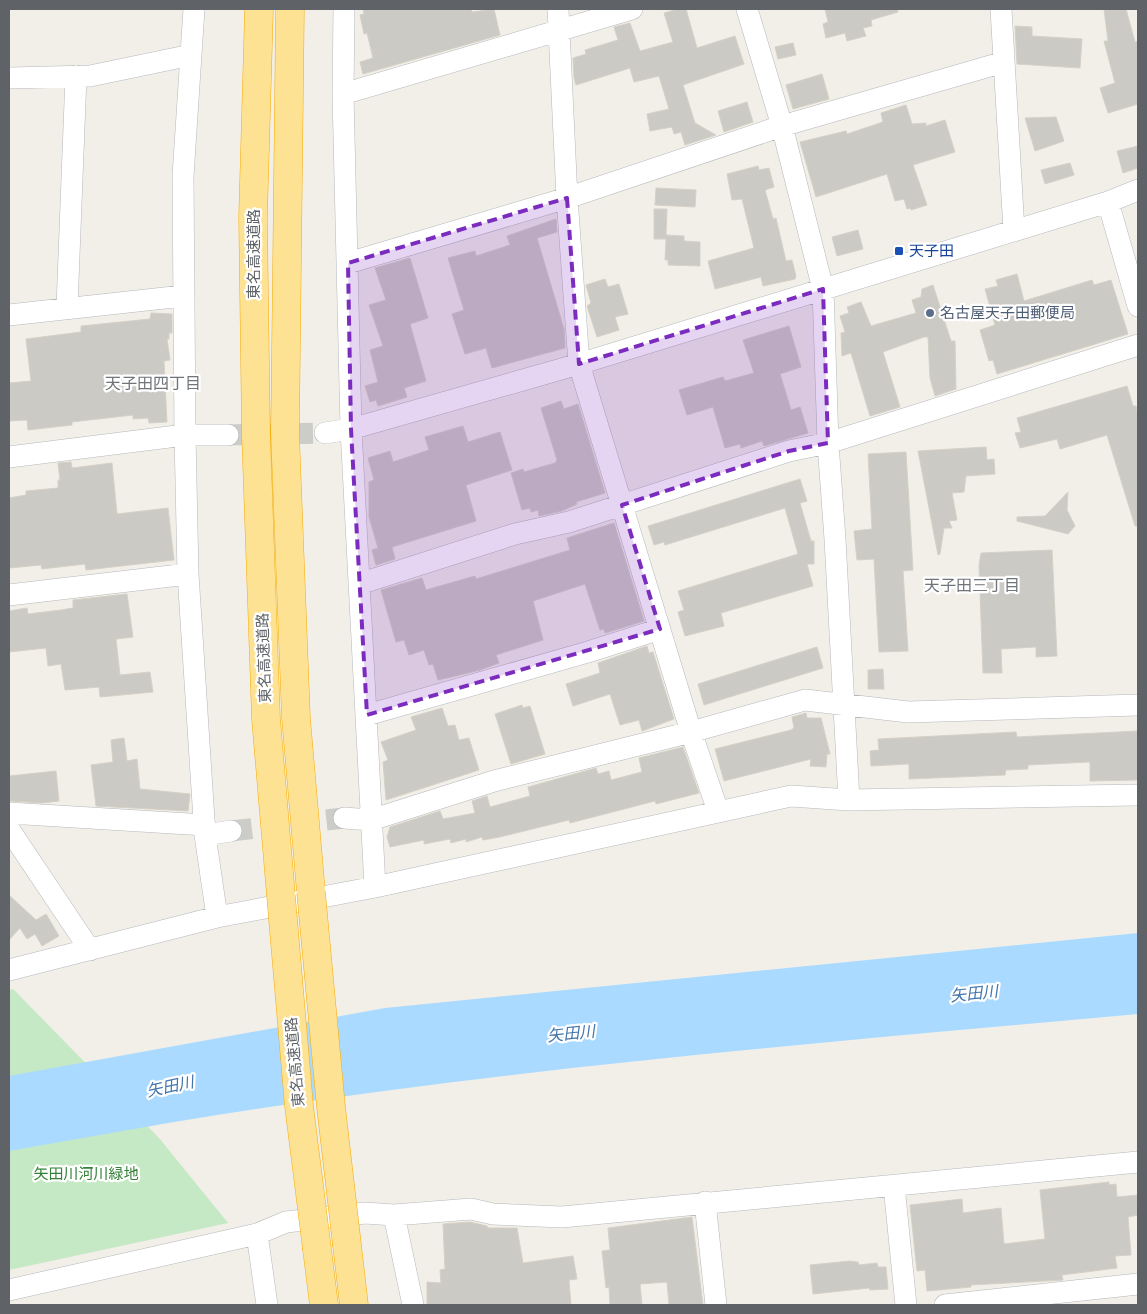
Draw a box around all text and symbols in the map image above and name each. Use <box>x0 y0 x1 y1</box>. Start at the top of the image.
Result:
street label: 東名高速道路 <box>245 209 262 299</box>
place label: 天子田 <box>909 242 954 259</box>
marker: 天子田 <box>893 245 905 257</box>
place label: 名古屋天子田郵便局 <box>940 304 1075 321</box>
marker: 名古屋天子田郵便局 <box>924 307 936 319</box>
district label: 天子田四丁目 <box>105 375 201 392</box>
district label: 天子田三丁目 <box>924 577 1020 594</box>
street label: 東名高速道路 <box>253 613 274 703</box>
water label: 矢田川 <box>949 982 1001 1004</box>
street label: 東名高速道路 <box>282 1016 307 1108</box>
water label: 矢田川 <box>546 1022 598 1044</box>
water label: 矢田川 <box>145 1073 197 1100</box>
park label: 矢田川河川緑地 <box>33 1165 139 1182</box>

